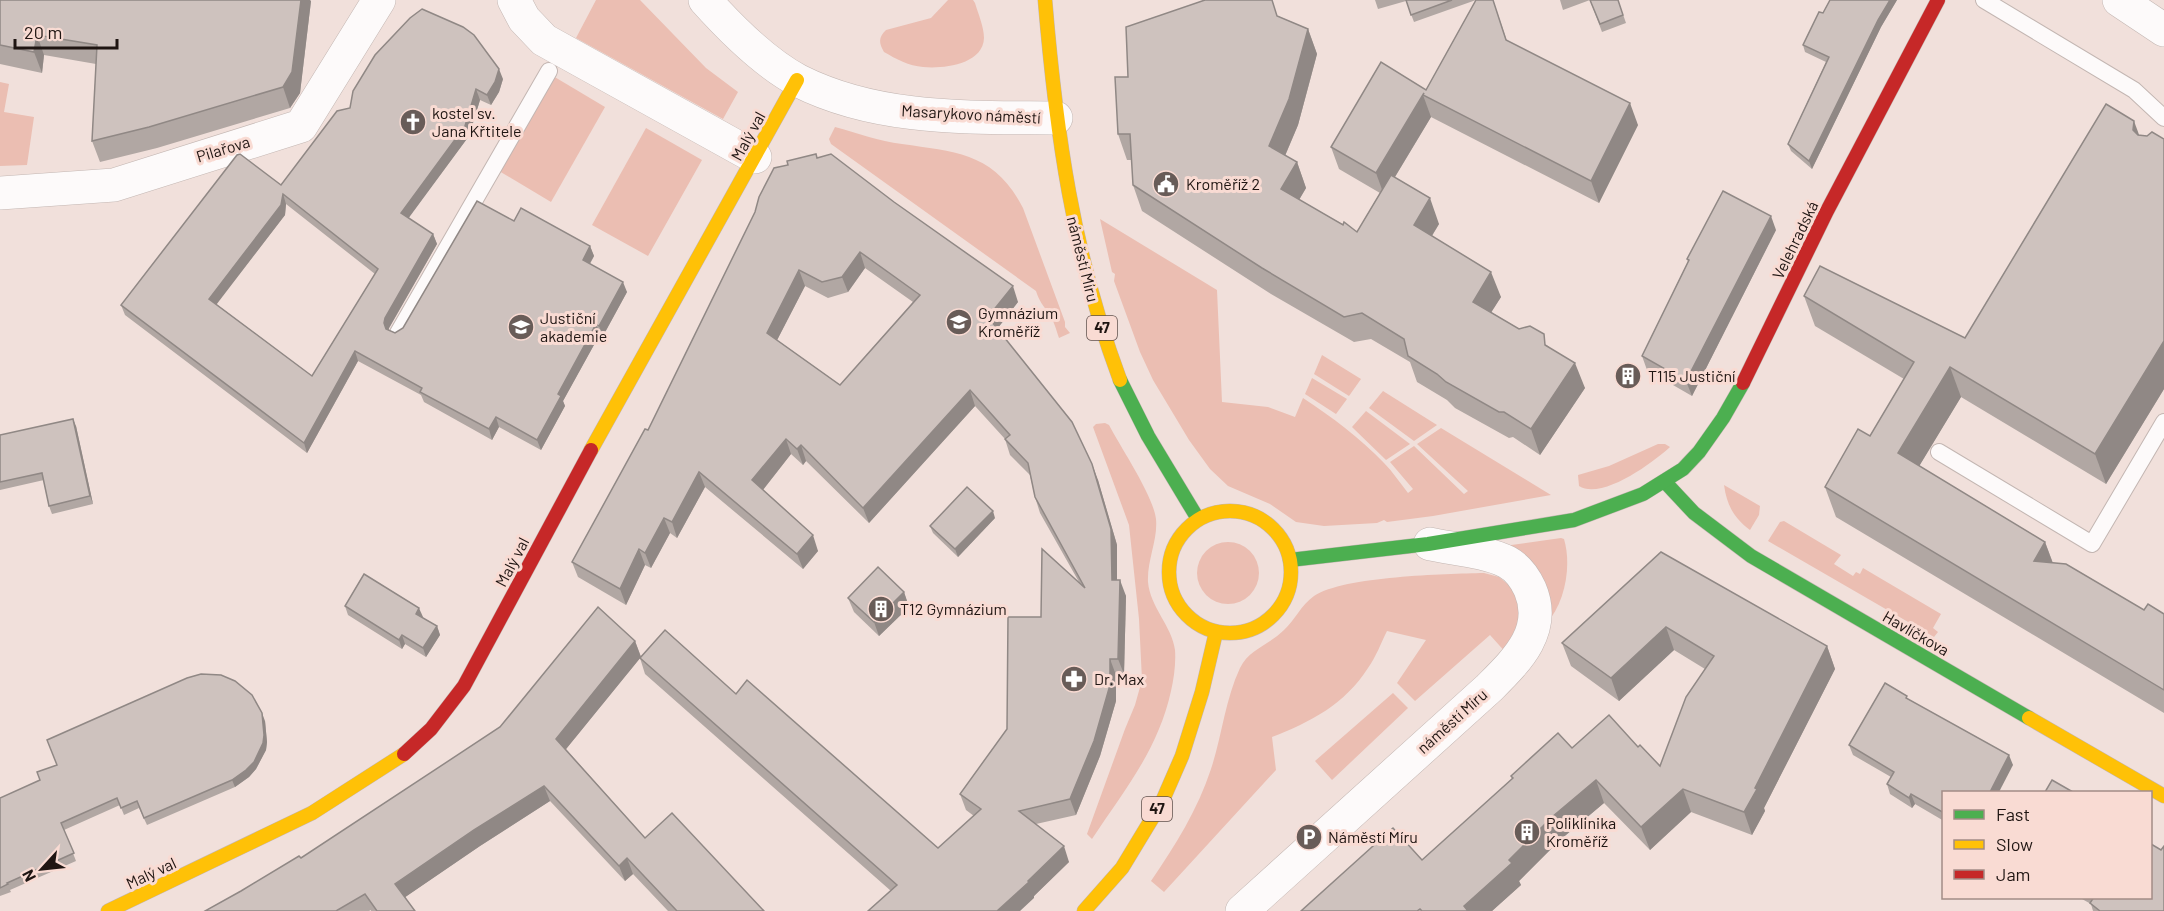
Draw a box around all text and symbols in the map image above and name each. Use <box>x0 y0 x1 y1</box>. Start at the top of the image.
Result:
scale bar <box>15 12 117 50</box>
text: 20 m <box>24 21 62 43</box>
street label: Masarykovo náměstí <box>901 100 1042 127</box>
place label: kostel sv. Jana Křtitele <box>432 103 521 140</box>
church icon: kostel sv. Jana Křtitele <box>398 107 428 137</box>
street label: Malý val <box>726 108 769 164</box>
street label: Pilařova <box>194 131 252 166</box>
public building icon: Kroměříž 2 <box>1151 169 1181 199</box>
place label: Kroměříž 2 <box>1186 174 1260 193</box>
street label: Velehradská <box>1768 198 1822 282</box>
street label: náměstí Míru <box>1064 214 1103 304</box>
place label: Gymnázium Kroměříž <box>978 303 1058 340</box>
school or university icon: Gymnázium Kroměříž <box>944 307 974 337</box>
place label: Justiční akademie <box>540 308 607 345</box>
school or university icon: Justiční akademie <box>506 312 536 342</box>
road number: 47 <box>1087 316 1117 340</box>
building icon: T115 Justiční <box>1613 361 1643 391</box>
place label: T115 Justiční <box>1648 366 1736 385</box>
street label: Malý val <box>491 534 532 590</box>
building icon: T12 Gymnázium <box>866 594 896 624</box>
place label: T12 Gymnázium <box>900 599 1007 618</box>
street label: Havlíčkova <box>1880 606 1953 659</box>
pharmacy icon: Dr. Max <box>1059 664 1089 694</box>
place label: Dr. Max <box>1094 669 1144 688</box>
street label: náměstí Míru <box>1413 684 1491 757</box>
legend <box>1942 791 2152 899</box>
road number: 47 <box>1142 797 1172 821</box>
text: Fast <box>1996 803 2030 825</box>
place label: Poliklinika Kroměříž <box>1546 813 1616 850</box>
building icon: Poliklinika Kroměříž <box>1512 817 1542 847</box>
parking icon: Náměstí Míru <box>1294 822 1324 852</box>
place label: Náměstí Míru <box>1328 827 1418 846</box>
text: Slow <box>1996 833 2033 855</box>
north arrow <box>12 839 72 899</box>
street label: Malý val <box>123 853 179 892</box>
text: Jam <box>1996 863 2030 885</box>
text: N <box>17 867 39 885</box>

